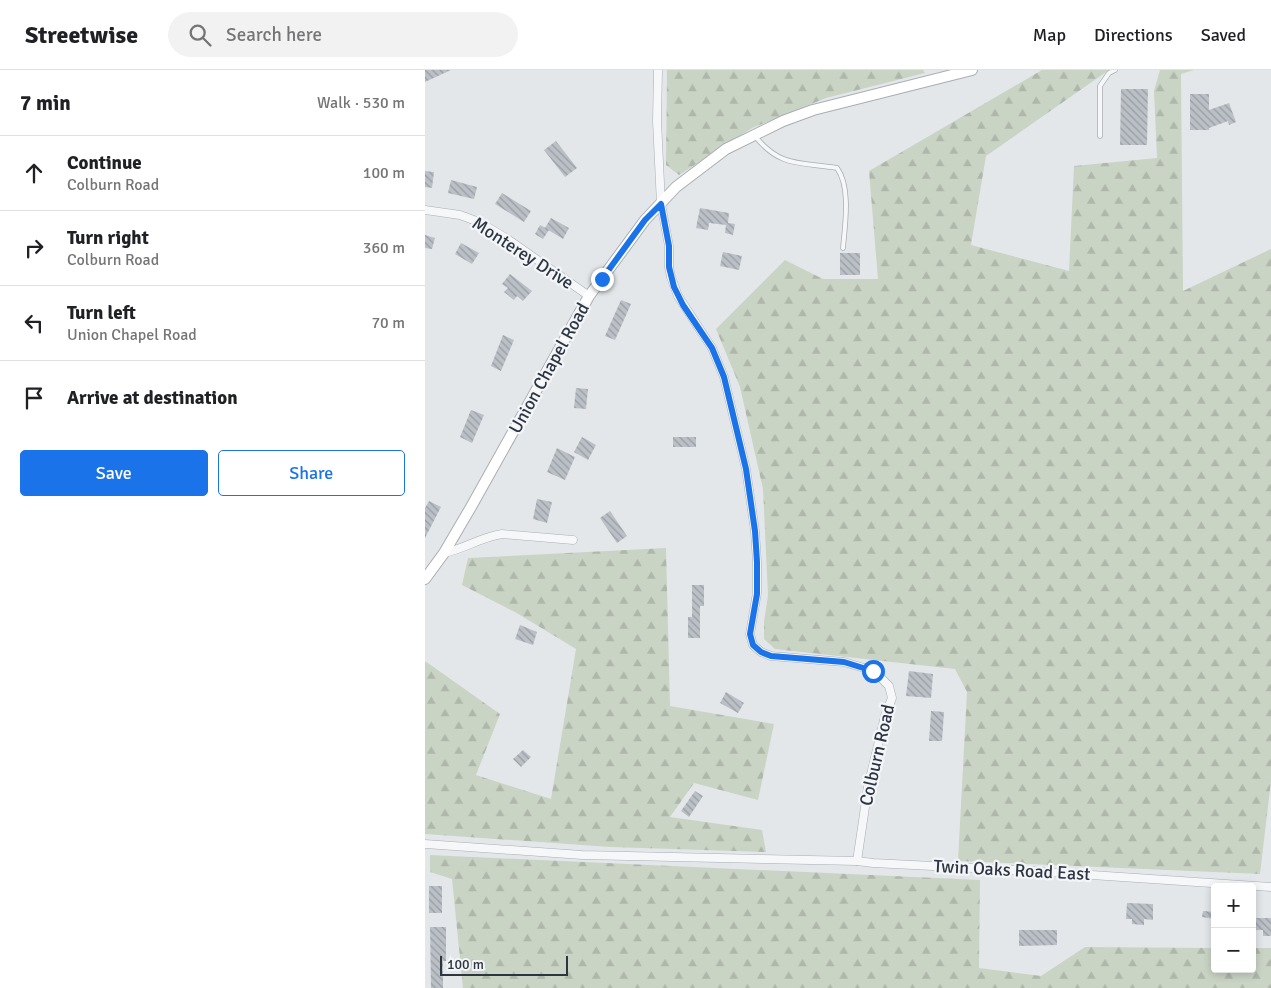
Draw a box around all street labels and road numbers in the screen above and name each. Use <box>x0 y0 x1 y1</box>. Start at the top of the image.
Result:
street label: Monterey Drive <box>468 212 578 294</box>
street label: Union Chapel Road <box>504 299 594 437</box>
street label: Colburn Road <box>855 702 899 808</box>
street label: Twin Oaks Road East <box>933 855 1091 885</box>

